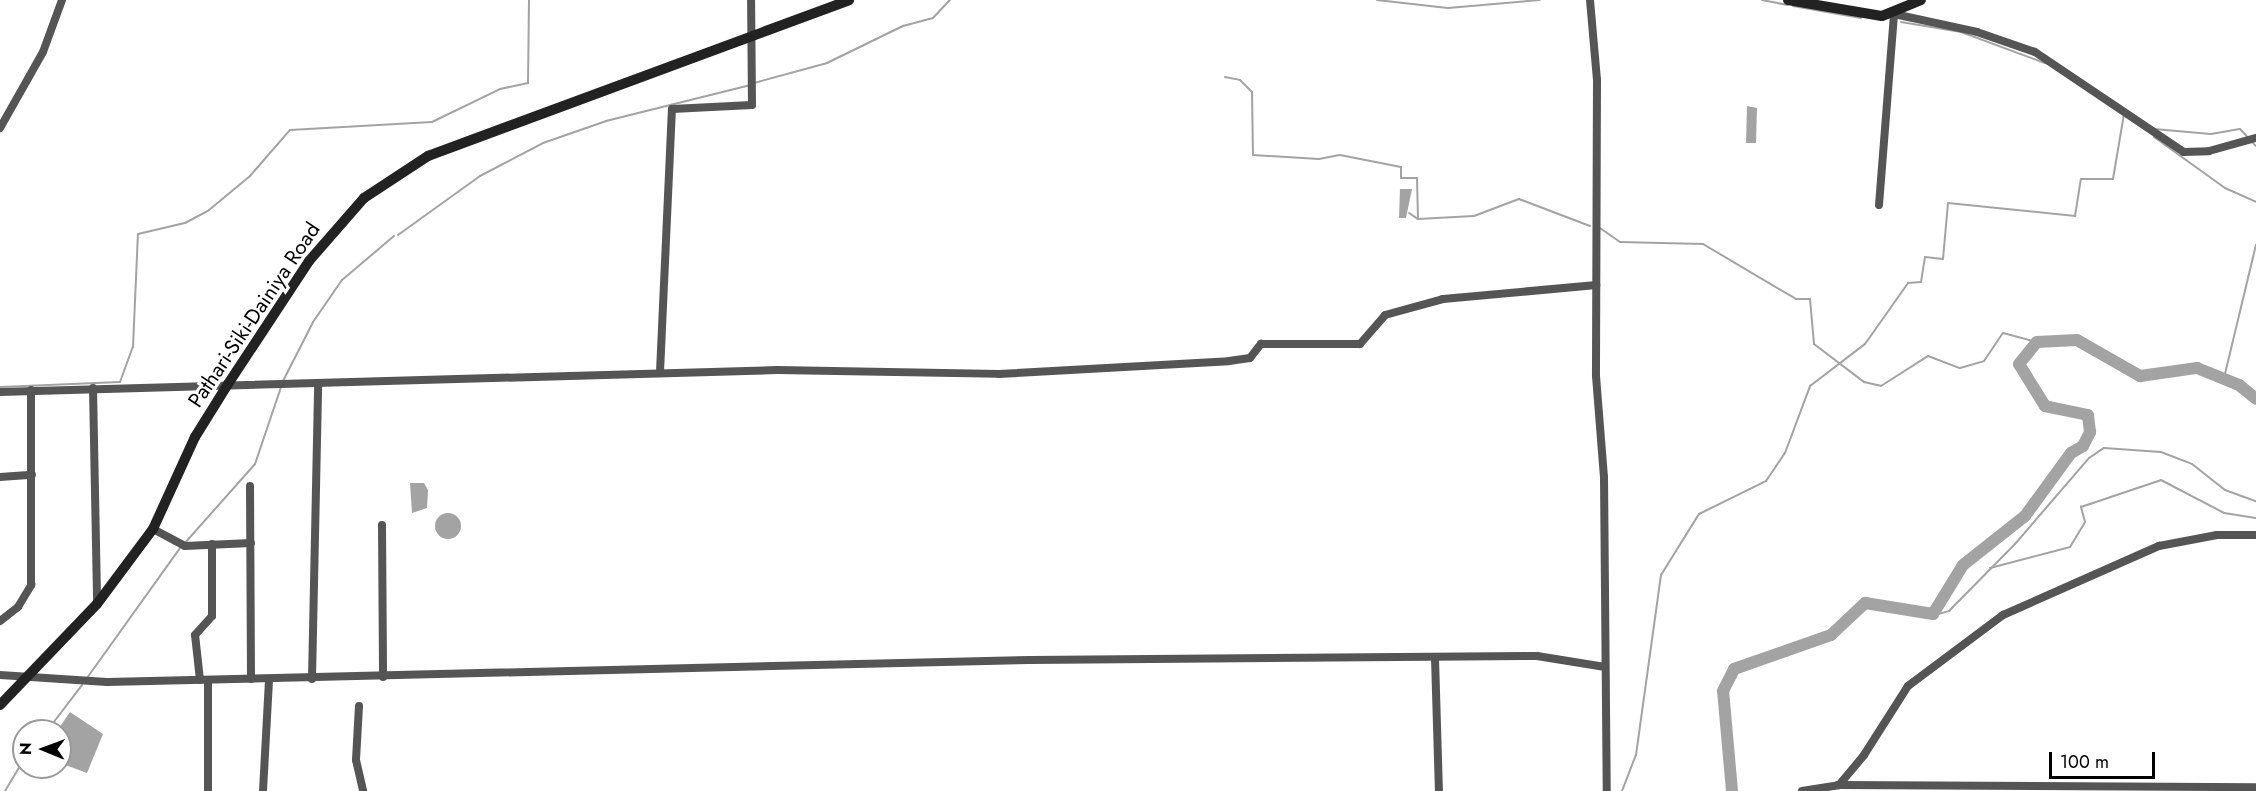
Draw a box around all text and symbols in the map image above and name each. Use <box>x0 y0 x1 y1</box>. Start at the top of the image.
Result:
street label: Pathari-Siki-Dainiya Road <box>183 218 325 412</box>
north arrow <box>12 719 72 779</box>
scale bar <box>2052 740 2158 778</box>
text: N <box>14 742 37 755</box>
text: 100 m <box>2060 749 2109 775</box>

